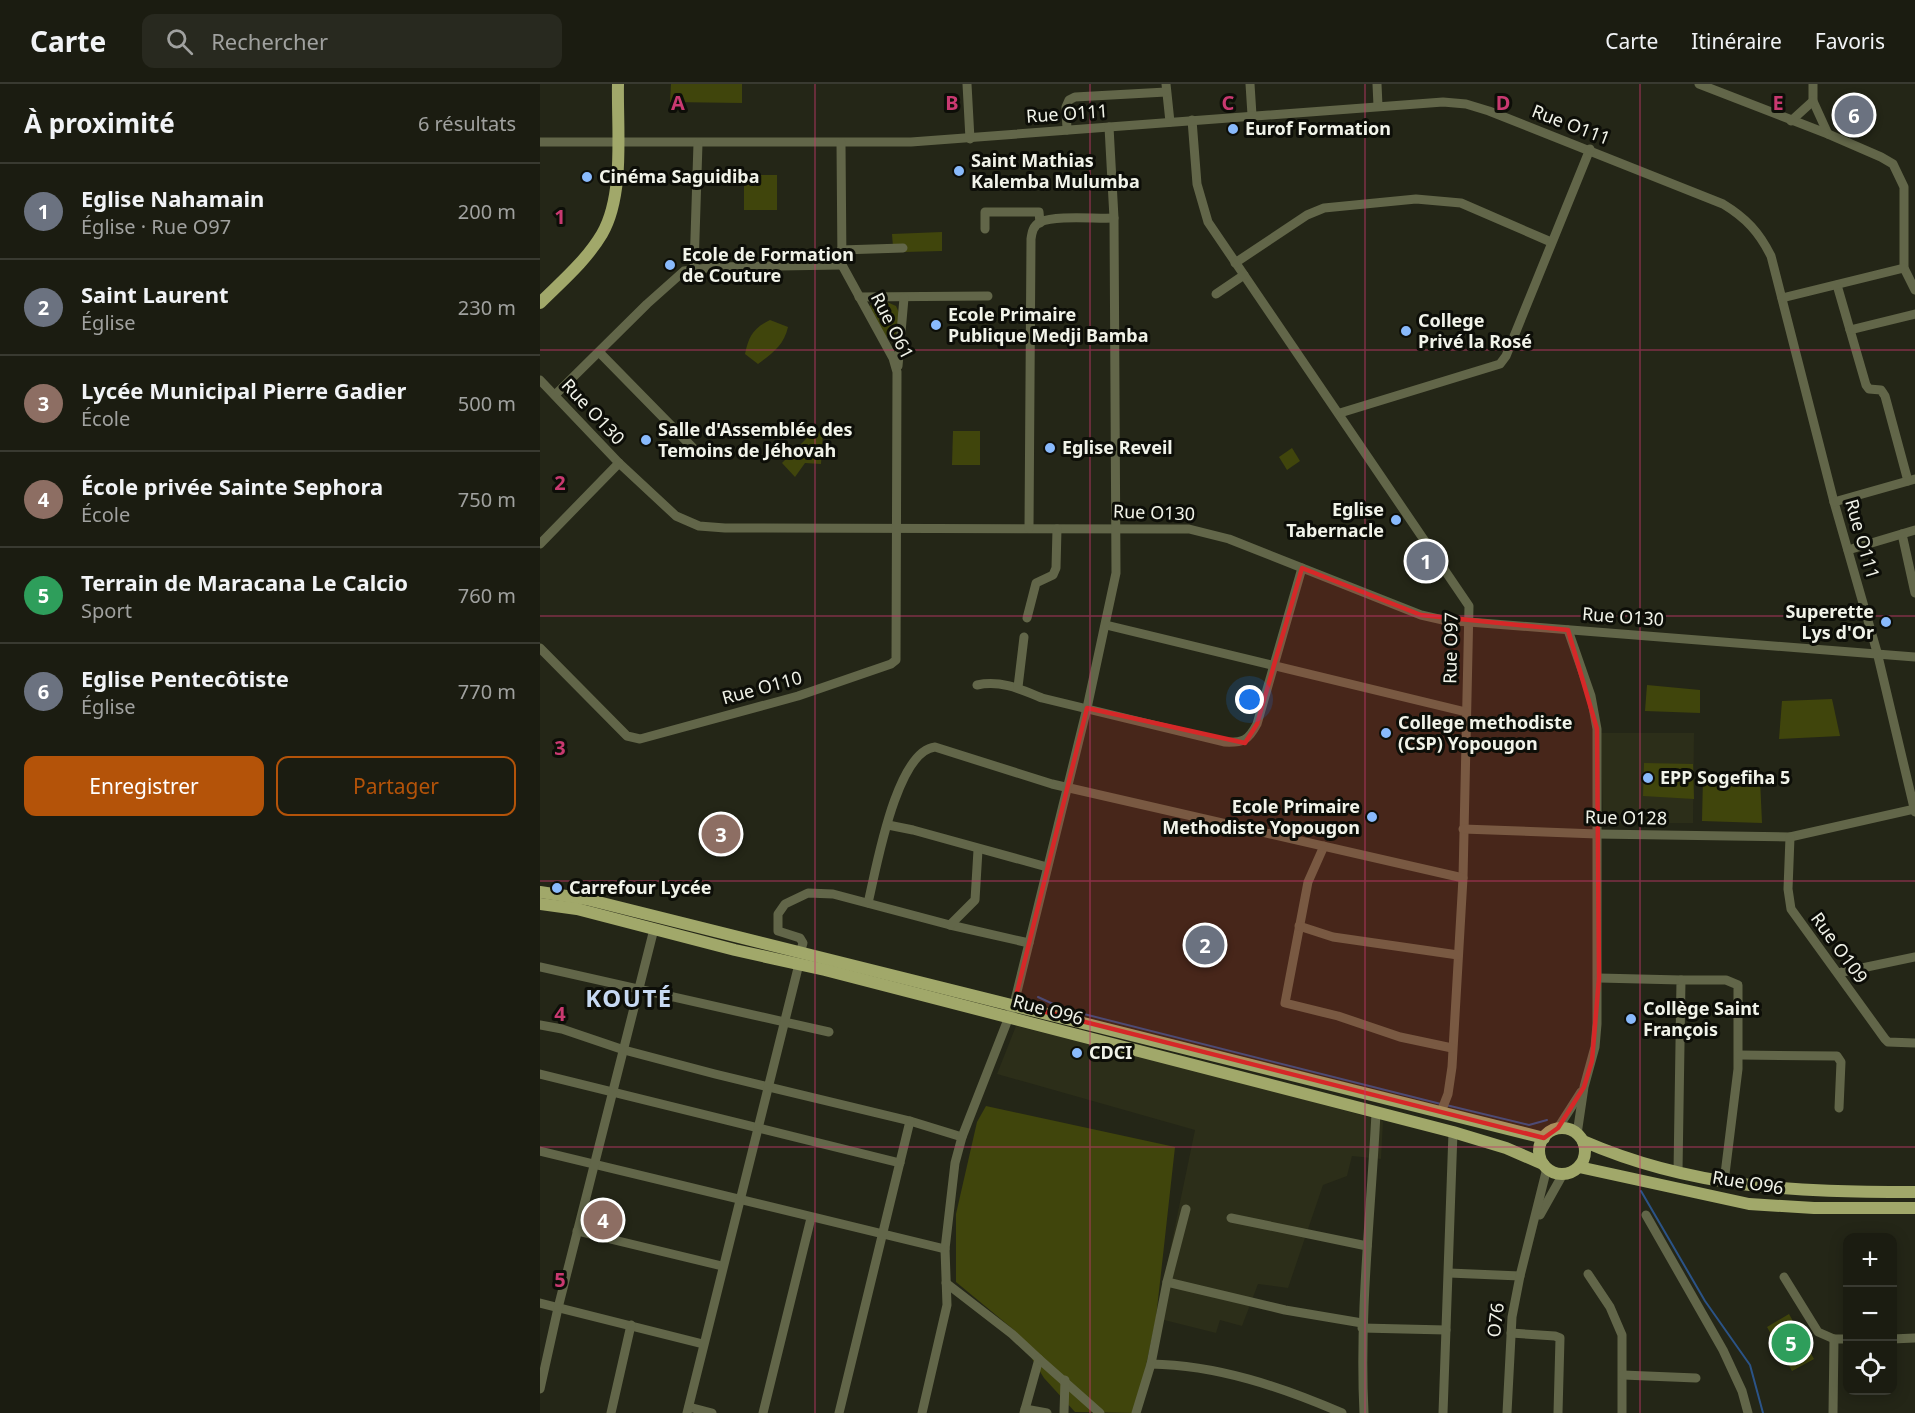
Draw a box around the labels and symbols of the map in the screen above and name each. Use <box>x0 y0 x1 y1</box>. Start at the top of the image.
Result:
text: A <box>671 89 685 116</box>
text: B <box>945 89 959 116</box>
text: C <box>1222 89 1235 116</box>
text: D <box>1496 89 1510 116</box>
text: E <box>1772 89 1784 116</box>
pin: 6 <box>1834 93 1874 138</box>
street label: Rue O111 <box>1025 98 1109 128</box>
street label: Rue O111 <box>1529 98 1614 150</box>
place label: Eurof Formation <box>1245 116 1391 140</box>
marker: Eurof Formation <box>1226 122 1240 136</box>
place label: Saint Mathias Kalemba Mulumba <box>971 148 1140 193</box>
place label: Cinéma Saguidiba <box>599 164 759 188</box>
marker: Saint Mathias Kalemba Mulumba <box>952 164 966 178</box>
marker: Cinéma Saguidiba <box>580 170 594 184</box>
text: 1 <box>554 203 566 230</box>
place label: Ecole de Formation de Couture <box>682 242 854 287</box>
marker: Ecole de Formation de Couture <box>663 258 677 272</box>
street label: Rue O61 <box>866 288 920 363</box>
place label: Ecole Primaire Publique Medji Bamba <box>948 302 1148 347</box>
place label: College Privé la Rosé <box>1418 308 1532 353</box>
marker: Ecole Primaire Publique Medji Bamba <box>929 318 943 332</box>
marker: College Privé la Rosé <box>1399 324 1413 338</box>
street label: Rue O130 <box>557 373 631 450</box>
place label: Salle d'Assemblée des Temoins de Jéhovah <box>658 417 853 462</box>
marker: Salle d'Assemblée des Temoins de Jéhovah <box>639 433 653 447</box>
place label: Eglise Reveil <box>1062 435 1173 459</box>
marker: Eglise Reveil <box>1043 441 1057 455</box>
text: 2 <box>554 469 566 496</box>
street label: Rue O111 <box>1840 496 1886 581</box>
place label: Eglise Tabernacle <box>1286 497 1384 542</box>
street label: Rue O130 <box>1113 499 1195 525</box>
marker: Eglise Tabernacle <box>1389 513 1403 527</box>
pin: 1 <box>1406 538 1446 584</box>
place label: Superette Lys d'Or <box>1785 599 1874 644</box>
street label: Rue O130 <box>1581 601 1665 631</box>
street label: Rue O97 <box>1437 612 1463 684</box>
marker: Superette Lys d'Or <box>1879 615 1893 629</box>
street label: Rue O110 <box>719 665 805 709</box>
your location <box>1235 685 1264 714</box>
place label: College methodiste (CSP) Yopougon <box>1398 710 1573 755</box>
marker: College methodiste (CSP) Yopougon <box>1379 726 1393 740</box>
text: 3 <box>554 734 566 761</box>
place label: EPP Sogefiha 5 <box>1660 765 1790 789</box>
marker: EPP Sogefiha 5 <box>1641 771 1655 785</box>
place label: Ecole Primaire Methodiste Yopougon <box>1162 794 1360 839</box>
street label: Rue O128 <box>1585 804 1667 830</box>
marker: Ecole Primaire Methodiste Yopougon <box>1365 810 1379 824</box>
pin: 3 <box>702 812 741 856</box>
place label: Carrefour Lycée <box>569 875 712 899</box>
marker: Carrefour Lycée <box>550 881 564 895</box>
street label: Rue O109 <box>1806 907 1874 988</box>
pin: 2 <box>1186 922 1224 968</box>
district label: KOUTÉ <box>585 981 673 1014</box>
street label: Rue O96 <box>1010 988 1086 1030</box>
place label: Collège Saint François <box>1643 996 1760 1041</box>
text: 4 <box>554 1000 566 1027</box>
marker: Collège Saint François <box>1624 1012 1638 1026</box>
place label: CDCI <box>1089 1040 1132 1064</box>
marker: CDCI <box>1070 1046 1084 1060</box>
street label: Rue O96 <box>1711 1165 1785 1199</box>
pin: 4 <box>584 1198 622 1242</box>
text: 5 <box>554 1266 566 1293</box>
street label: O76 <box>1481 1301 1509 1339</box>
pin: 5 <box>1772 1320 1810 1366</box>

